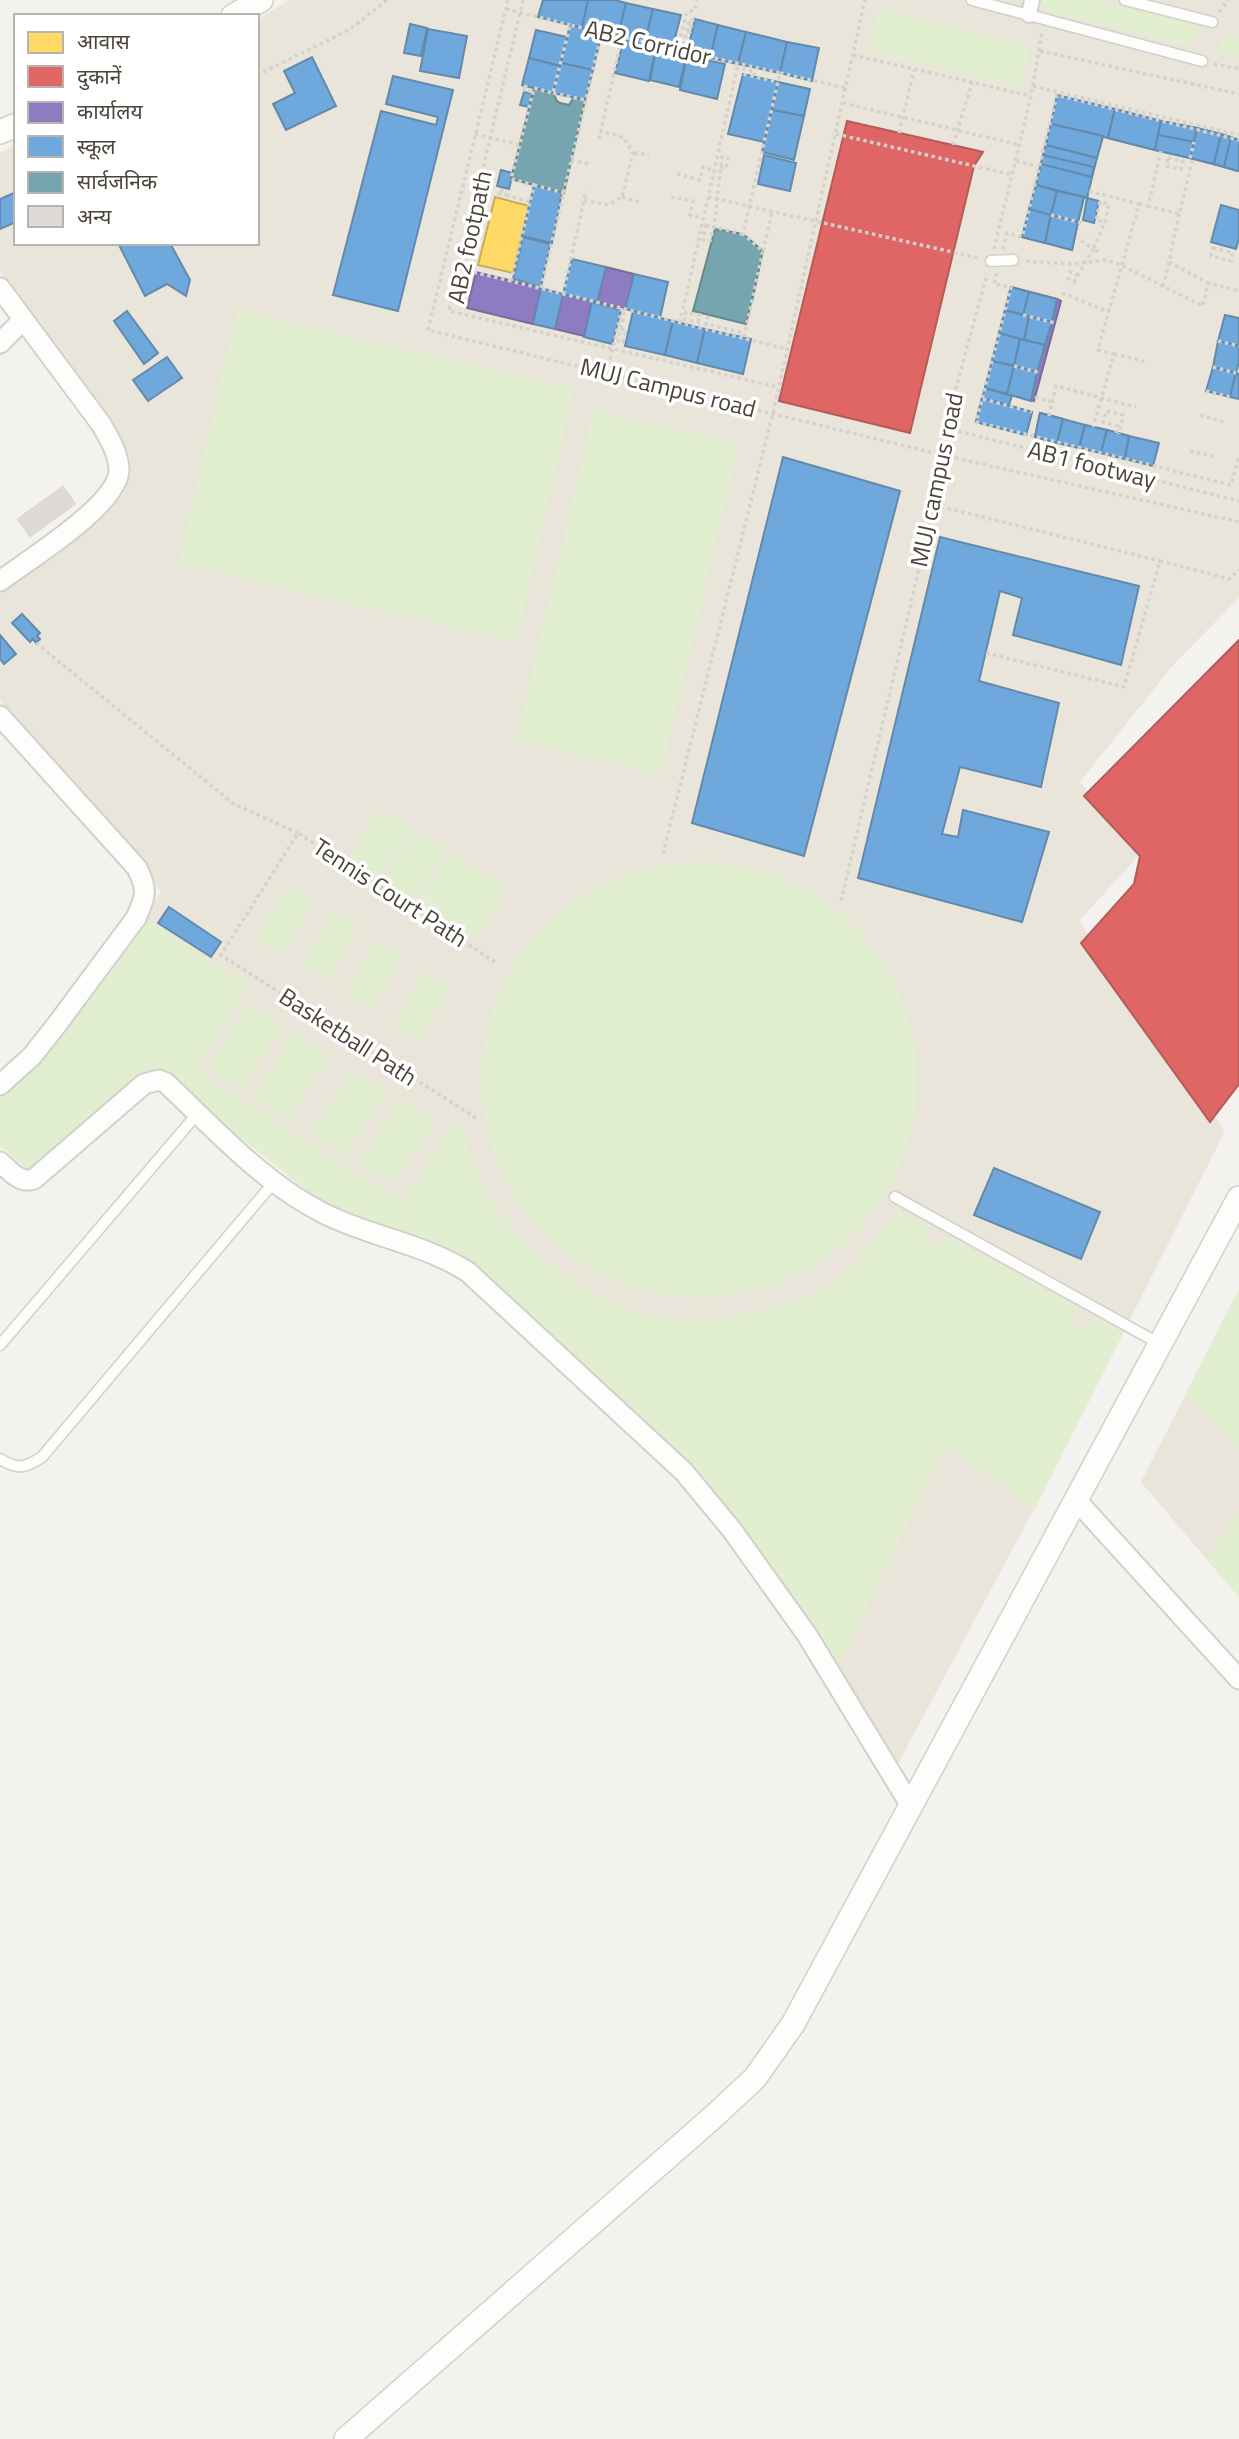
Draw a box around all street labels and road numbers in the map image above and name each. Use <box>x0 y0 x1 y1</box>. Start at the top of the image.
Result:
street label: AB2 Corridor <box>581 10 715 74</box>
street label: AB2 footpath <box>437 167 501 307</box>
street label: MUJ Campus road <box>577 348 760 426</box>
street label: MUJ campus road <box>900 389 972 570</box>
street label: AB1 footway <box>1024 431 1160 497</box>
street label: Tennis Court Path <box>306 829 475 956</box>
street label: Basketball Path <box>272 978 425 1094</box>

